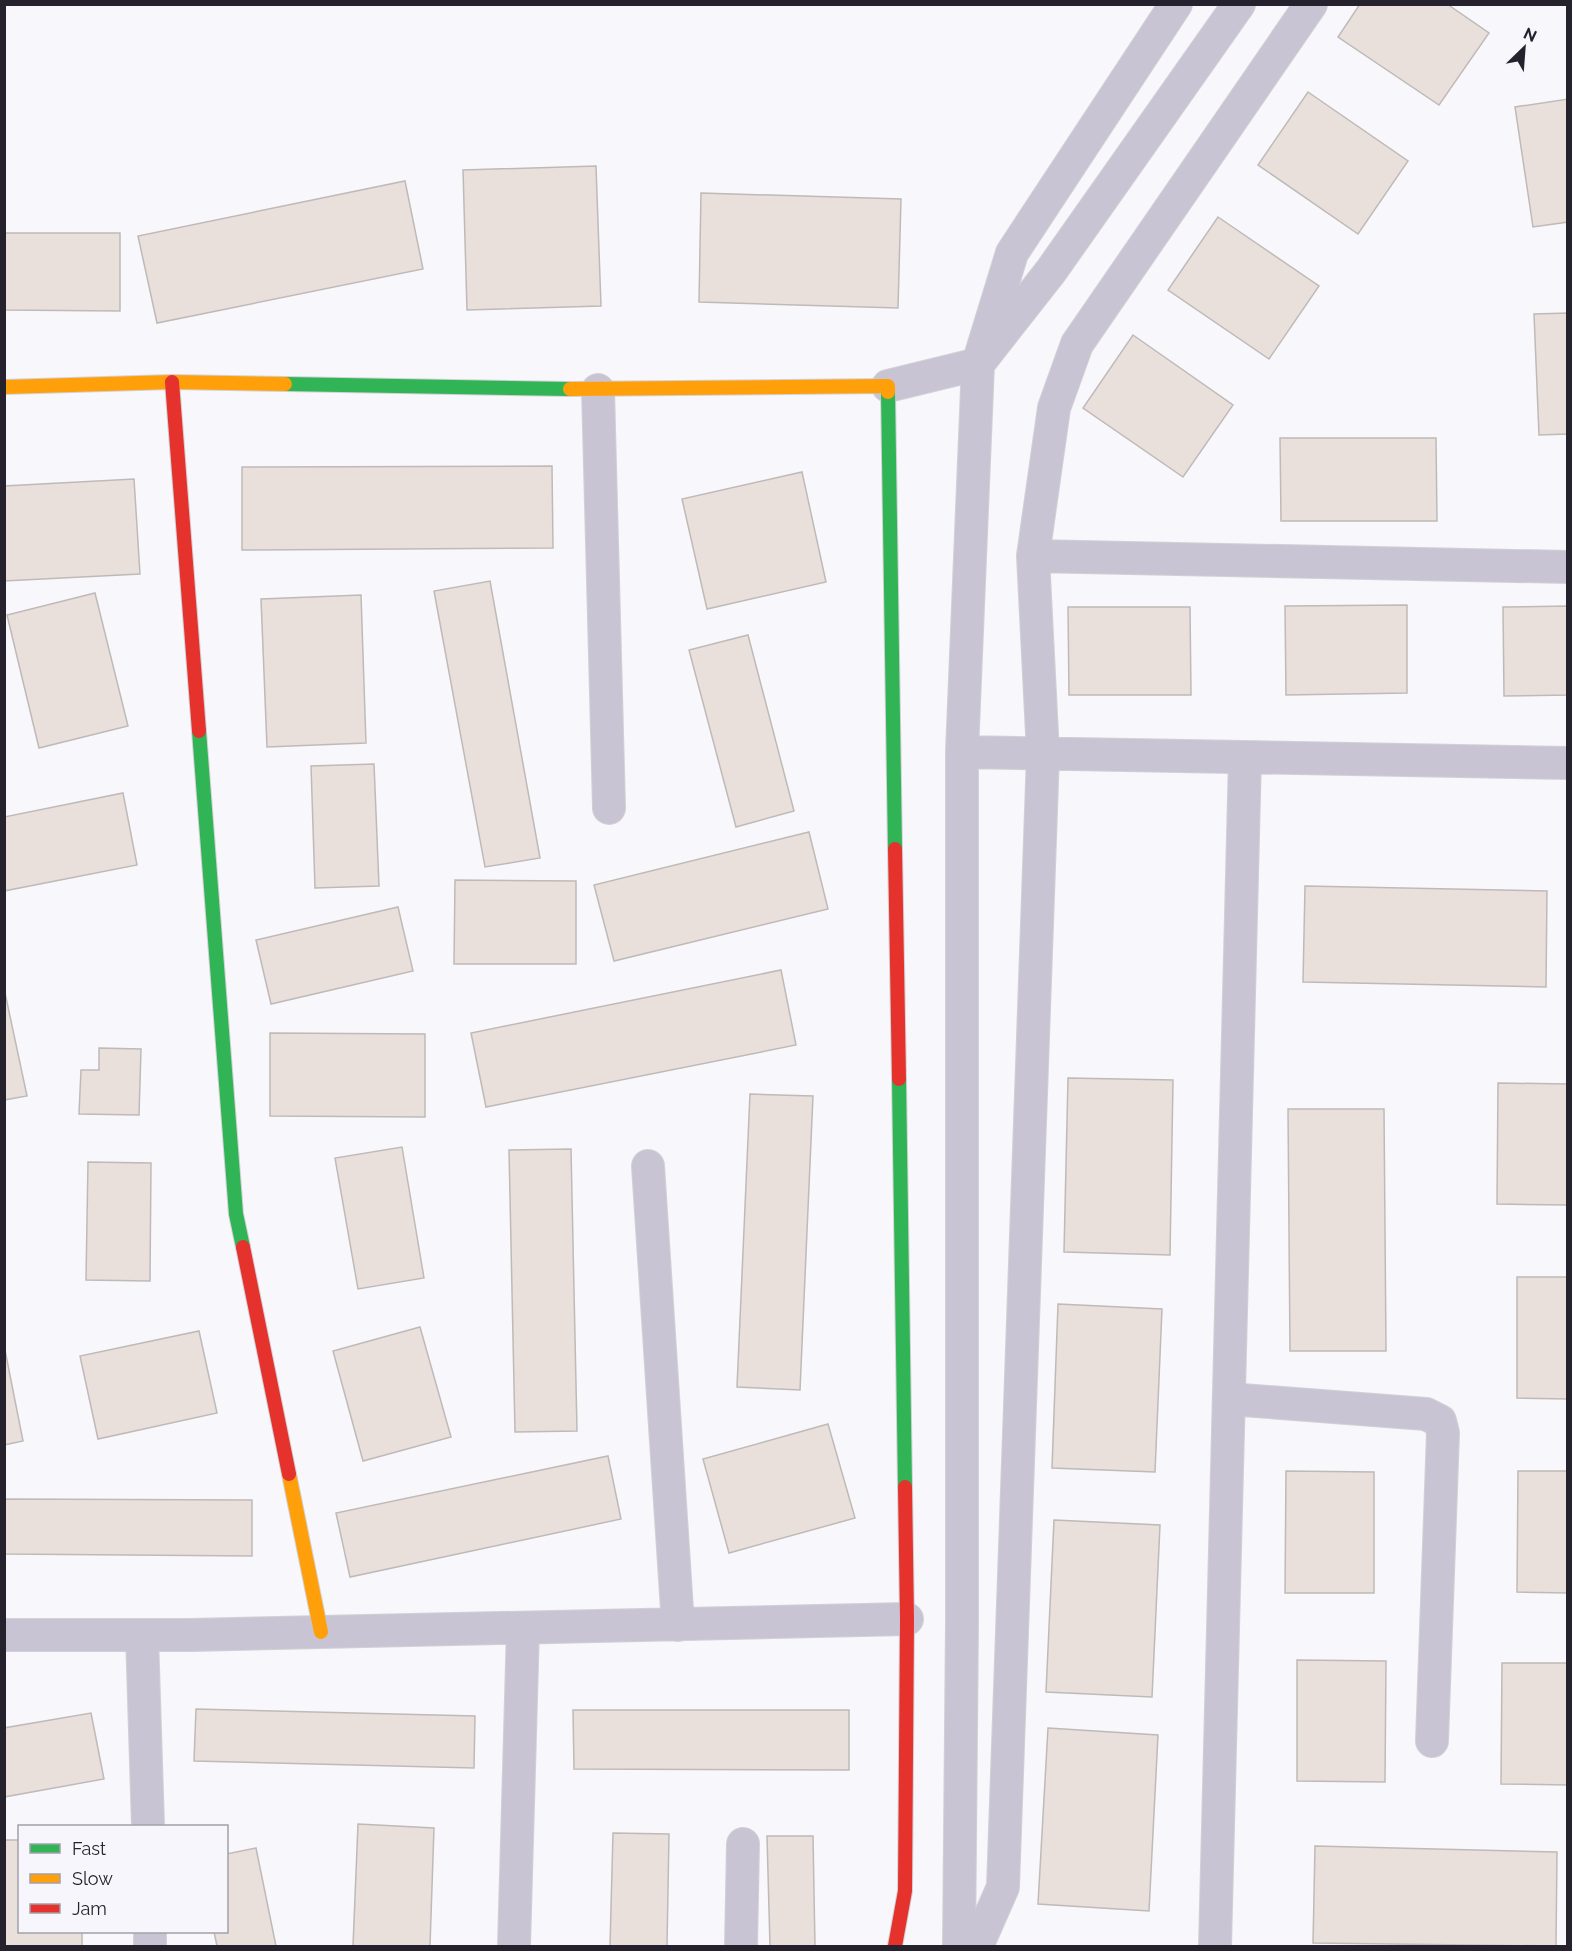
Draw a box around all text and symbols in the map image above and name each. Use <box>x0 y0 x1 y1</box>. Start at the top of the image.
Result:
north arrow <box>1494 18 1554 78</box>
text: N <box>1521 24 1540 46</box>
legend <box>18 1825 228 1933</box>
text: Fast <box>72 1838 106 1859</box>
text: Slow <box>72 1868 113 1889</box>
text: Jam <box>72 1898 107 1919</box>

